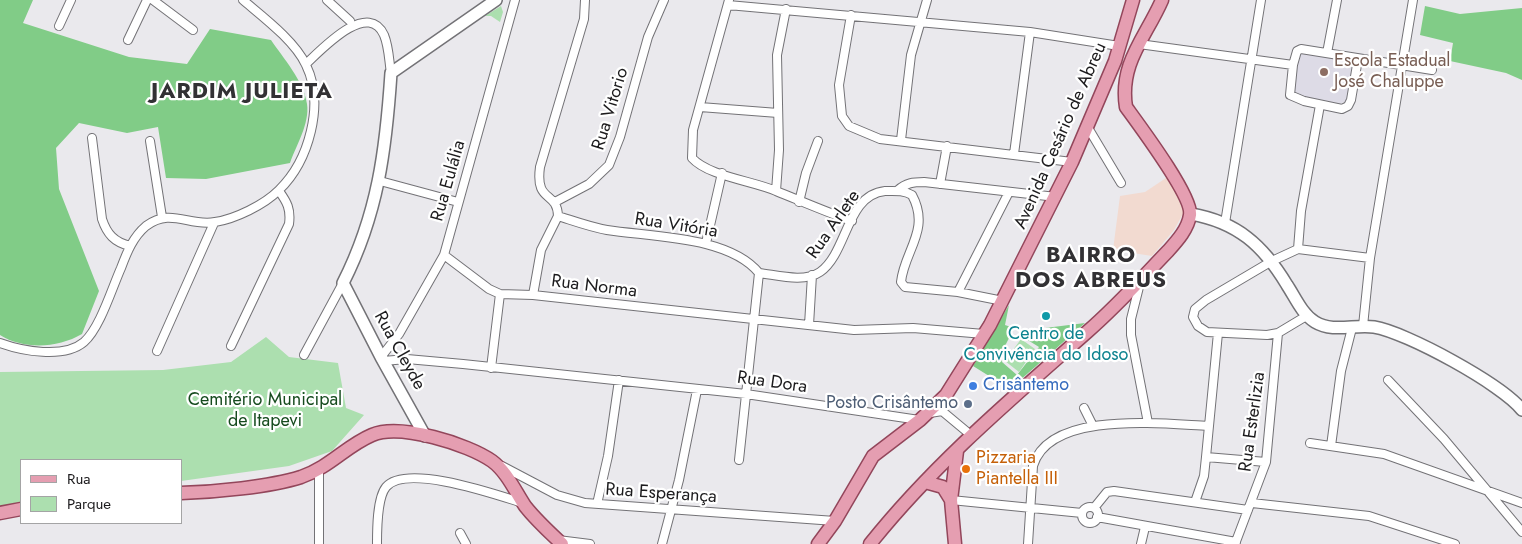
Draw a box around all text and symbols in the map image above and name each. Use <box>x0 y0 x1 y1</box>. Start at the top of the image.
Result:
street label: Avenida Cesário de Abreu <box>1010 39 1112 233</box>
place label: Escola Estadual José Chaluppe <box>1334 51 1450 94</box>
street label: Rua Vitorio <box>588 65 634 153</box>
marker: Escola Estadual José Chaluppe <box>1318 66 1330 78</box>
district label: JARDIM JULIETA <box>149 80 335 106</box>
street label: Rua Eulália <box>427 138 471 224</box>
street label: Rua Arlete <box>803 187 865 263</box>
street label: Rua Vitória <box>633 209 719 243</box>
district label: BAIRRO DOS ABREUS <box>1014 244 1168 296</box>
street label: Rua Norma <box>550 271 638 303</box>
street label: Rua Cleyde <box>369 308 429 394</box>
marker: Centro de Convivência do Idoso <box>1040 310 1052 322</box>
place label: Centro de Convivência do Idoso <box>964 324 1128 366</box>
street label: Rua Dora <box>736 367 808 399</box>
street label: Rua Esterlizia <box>1235 371 1271 473</box>
place label: Crisântemo <box>983 375 1069 397</box>
marker: Crisântemo <box>967 380 979 392</box>
park label: Cemitério Municipal de Itapevi <box>188 390 342 432</box>
place label: Posto Crisântemo <box>826 393 958 415</box>
marker: Posto Crisântemo <box>962 398 974 410</box>
place label: Pizzaria Piantella III <box>976 448 1058 490</box>
legend <box>20 459 182 524</box>
marker: Pizzaria Piantella III <box>960 463 972 475</box>
text: Rua <box>67 468 91 490</box>
street label: Rua Esperança <box>604 479 718 509</box>
text: Parque <box>67 493 111 515</box>

